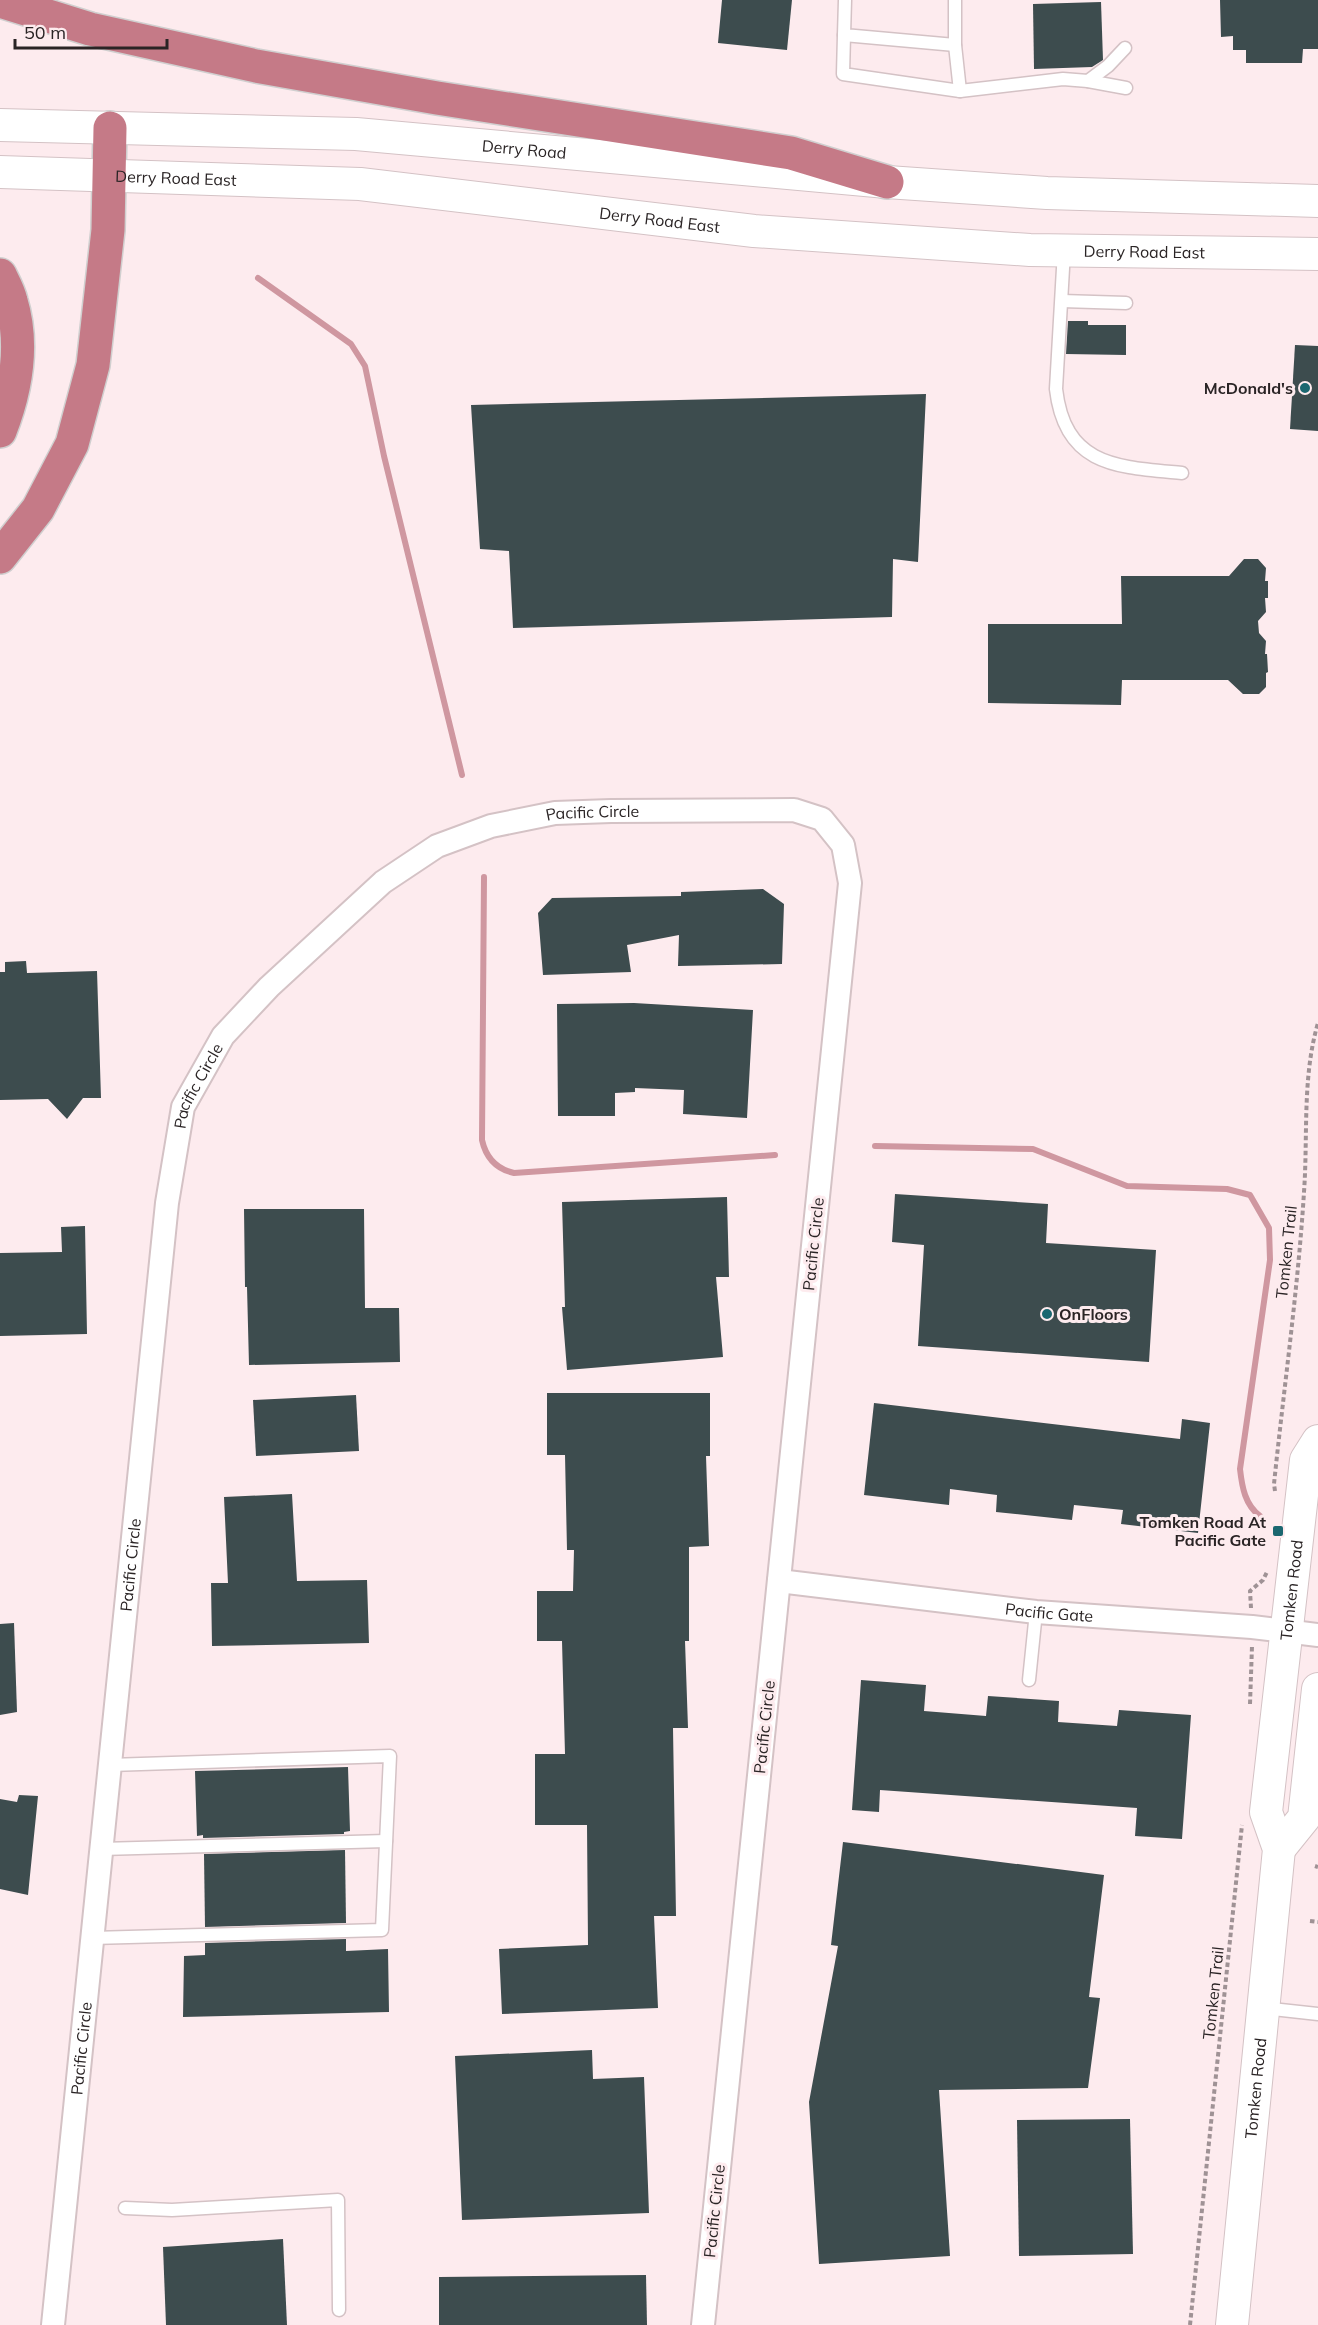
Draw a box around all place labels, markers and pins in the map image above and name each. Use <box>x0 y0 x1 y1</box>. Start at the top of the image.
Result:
place label: McDonald's <box>1204 378 1293 398</box>
marker: McDonald's <box>1298 381 1312 395</box>
place label: OnFloors <box>1059 1304 1128 1324</box>
marker: OnFloors <box>1040 1307 1054 1321</box>
place label: Tomken Road At Pacific Gate <box>1139 1512 1266 1550</box>
marker: Tomken Road At Pacific Gate <box>1271 1524 1285 1538</box>

